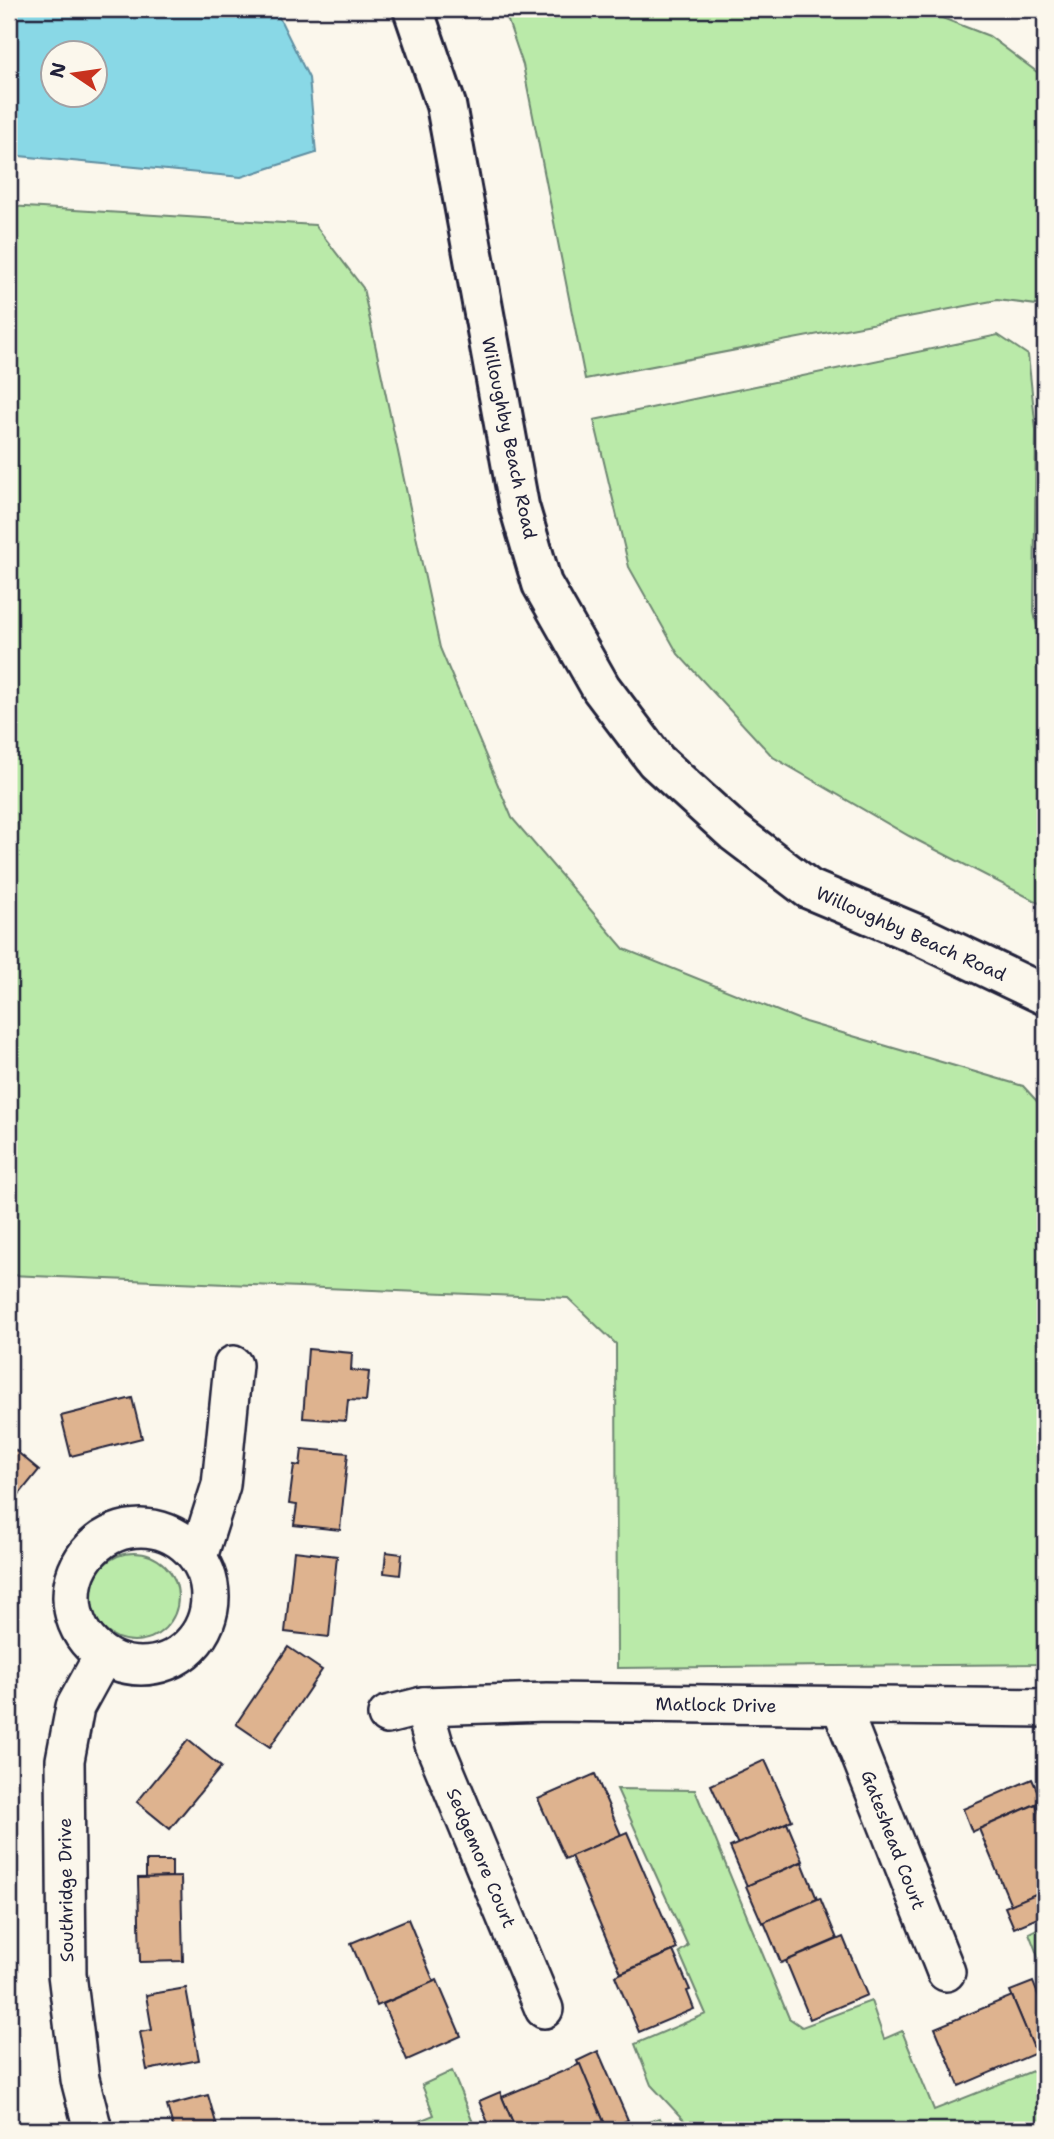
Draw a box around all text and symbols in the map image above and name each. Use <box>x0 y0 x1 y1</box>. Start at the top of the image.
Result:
north arrow <box>38 38 108 108</box>
text: N <box>44 60 72 80</box>
street label: Willoughby Beach Road <box>476 335 542 541</box>
street label: Willoughby Beach Road <box>812 881 1010 987</box>
street label: Matlock Drive <box>655 1692 777 1718</box>
street label: Gateshead Court <box>855 1767 931 1913</box>
street label: Sedgemore Court <box>441 1785 521 1932</box>
street label: Southridge Drive <box>53 1817 79 1963</box>

